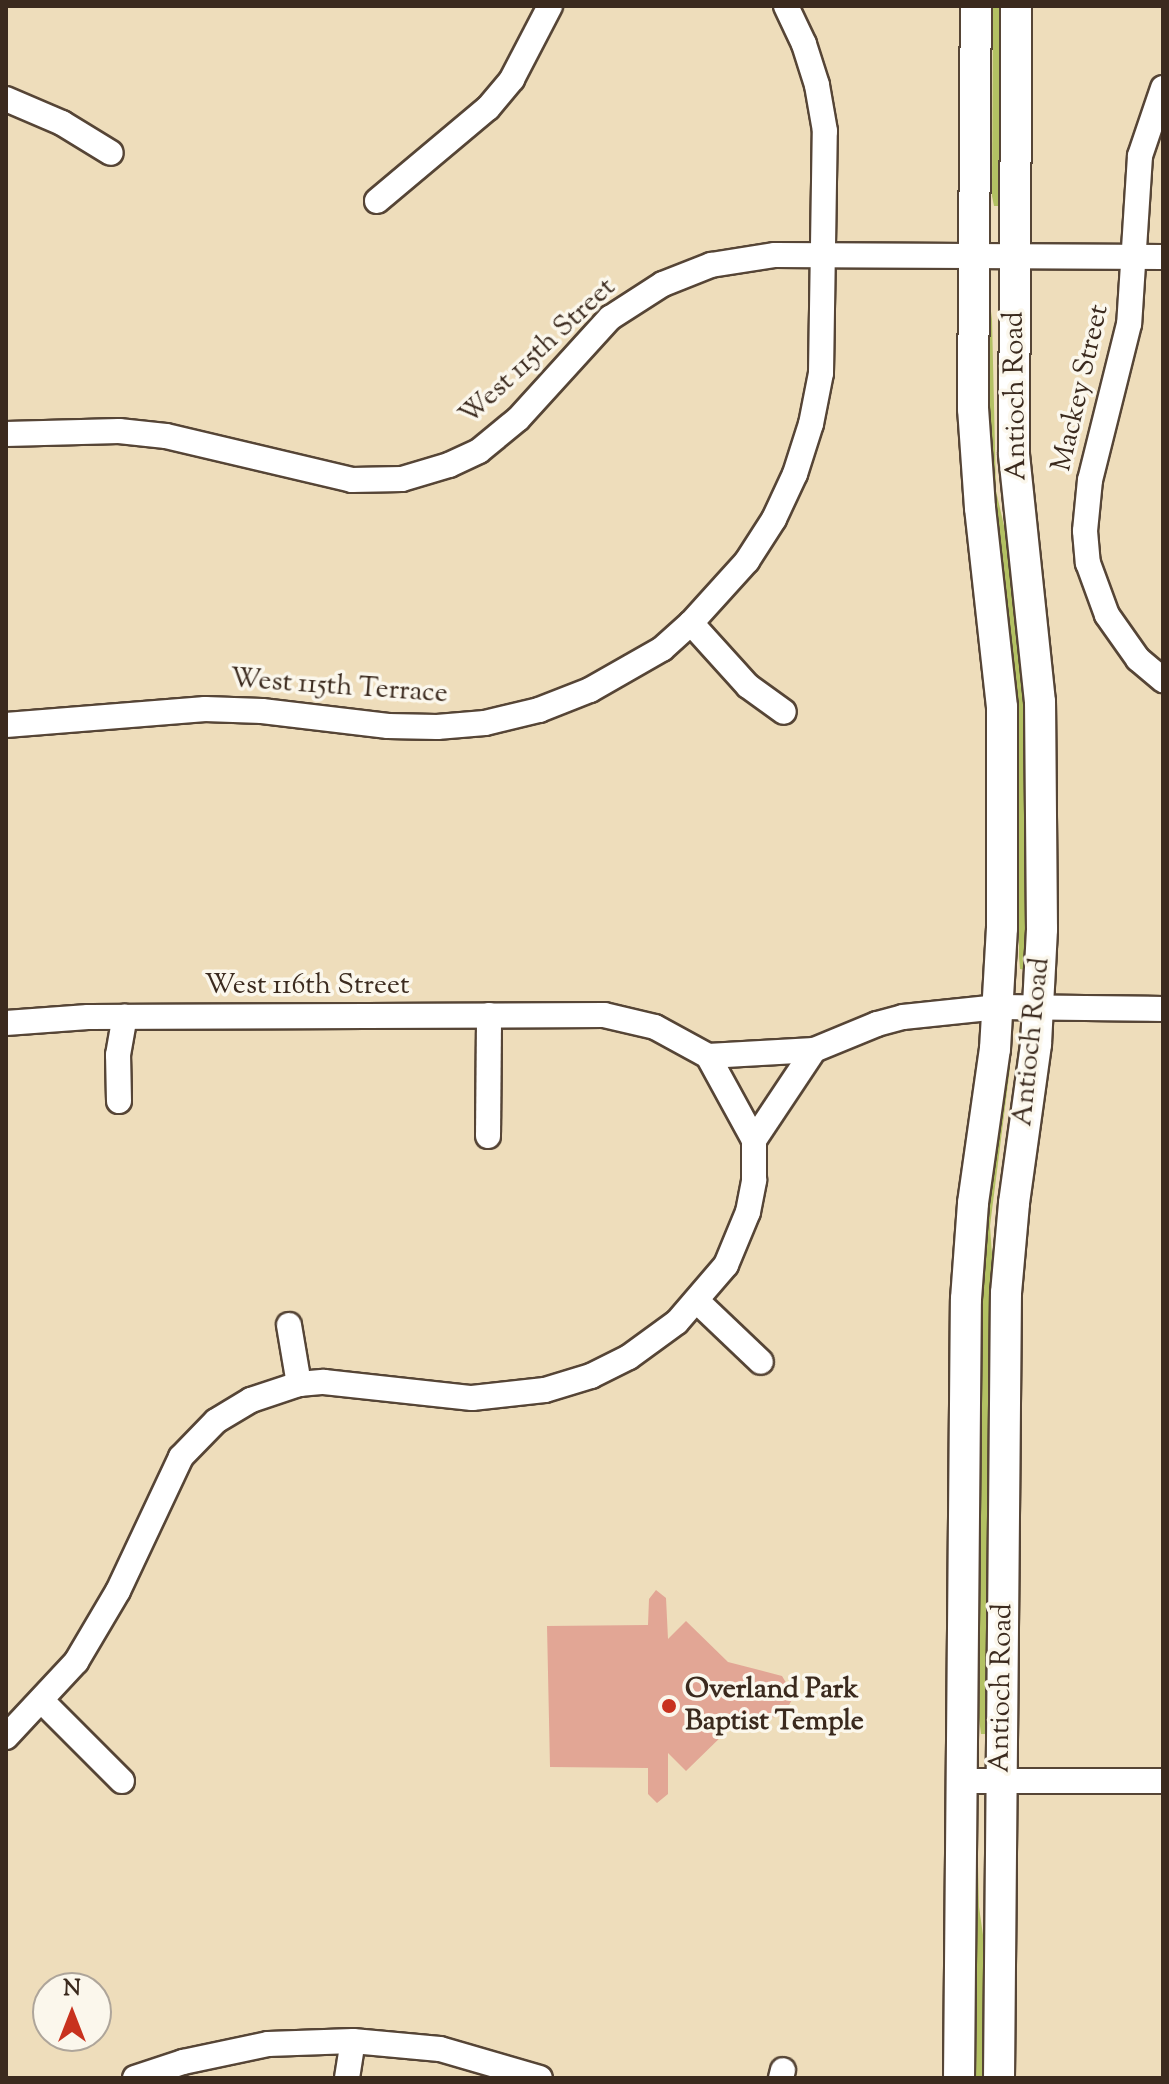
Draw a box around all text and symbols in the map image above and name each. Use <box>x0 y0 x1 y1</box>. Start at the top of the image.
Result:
street label: West 115th Street <box>453 271 623 433</box>
street label: Mackey Street <box>1045 301 1117 475</box>
street label: Antioch Road <box>998 311 1034 481</box>
street label: West 115th Terrace <box>229 663 449 711</box>
street label: Antioch Road <box>1006 956 1058 1128</box>
street label: West 116th Street <box>204 969 410 1003</box>
street label: Antioch Road <box>984 1603 1020 1773</box>
place label: Overland Park Baptist Temple <box>685 1673 864 1739</box>
marker: Overland Park Baptist Temple <box>660 1697 678 1715</box>
north arrow <box>32 1972 112 2052</box>
text: N <box>63 1974 81 2006</box>

